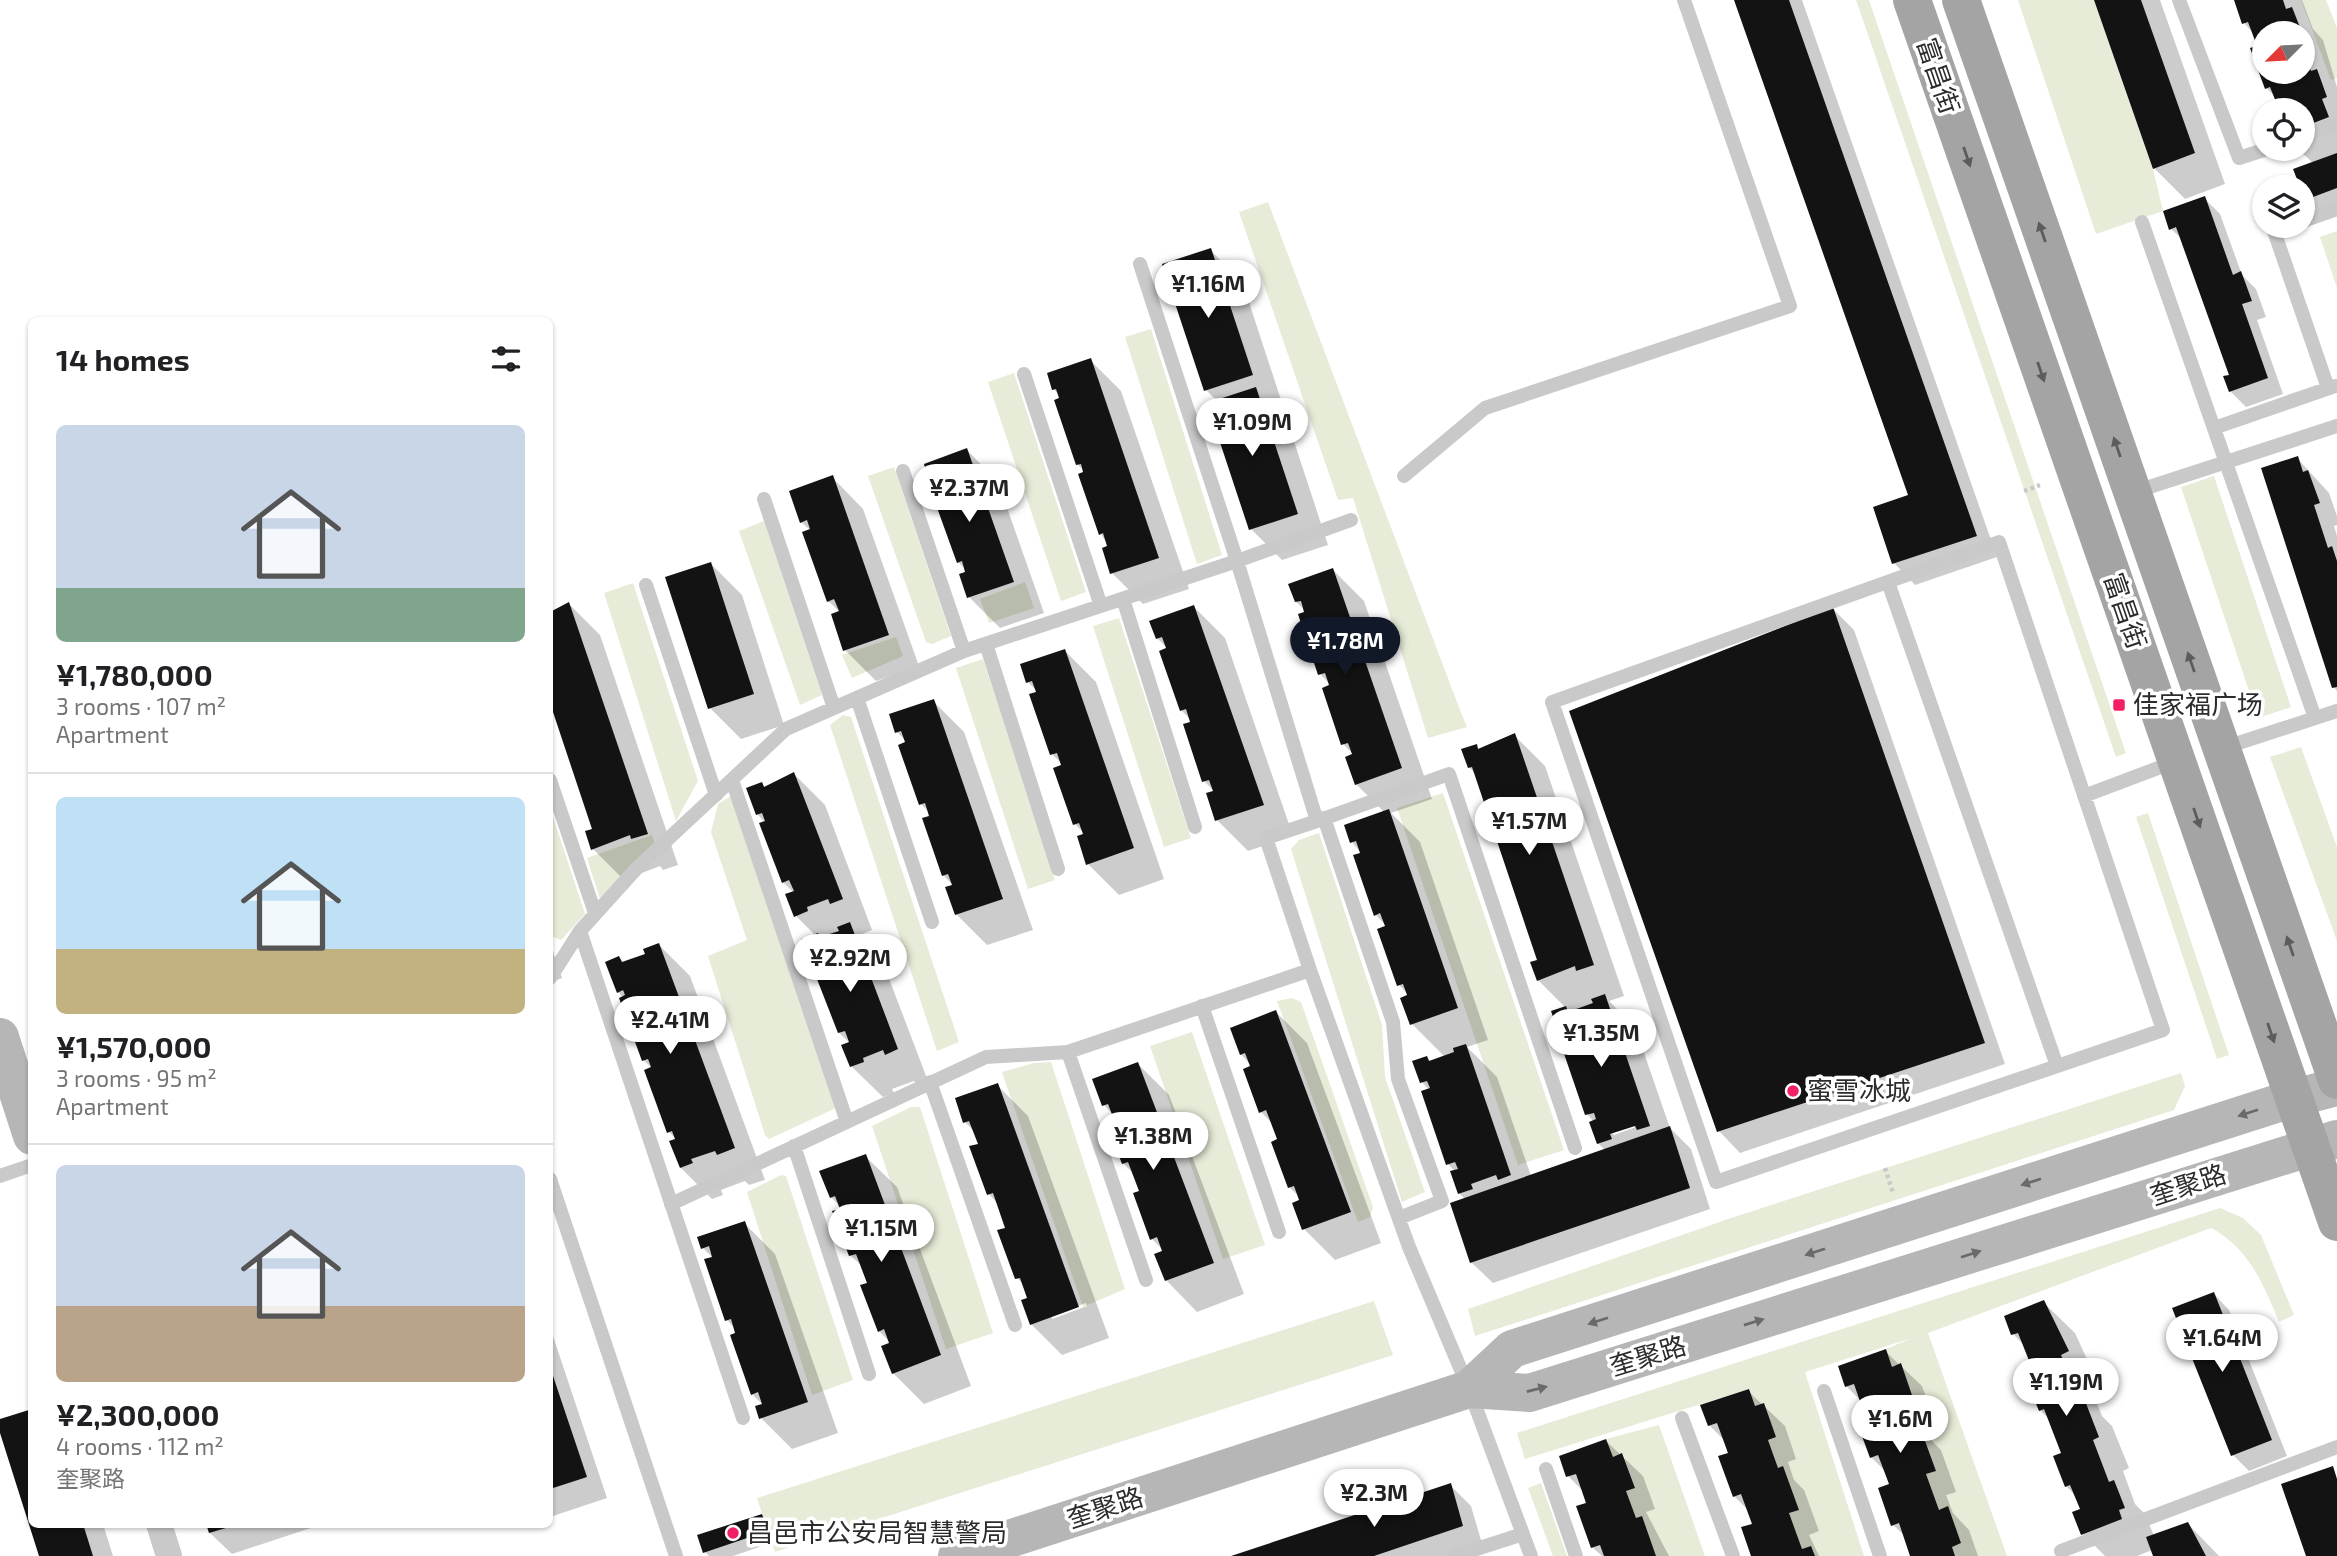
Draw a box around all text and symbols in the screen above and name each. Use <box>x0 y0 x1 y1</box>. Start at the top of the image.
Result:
north arrow <box>2252 21 2315 84</box>
map controls <box>2252 21 2315 238</box>
street label: 富昌街 <box>1912 34 1967 117</box>
button: locate <box>2252 98 2315 161</box>
one-way arrow <box>1962 147 1973 168</box>
button: layers <box>2252 175 2315 238</box>
one-way arrow <box>2036 222 2047 243</box>
pin: ¥1.16M <box>1151 260 1265 320</box>
text: ¥1.16M <box>1171 269 1245 297</box>
icon: filters <box>487 340 525 378</box>
text: 14 homes <box>56 341 190 377</box>
one-way arrow <box>2036 361 2047 382</box>
pin: ¥1.09M <box>1195 398 1309 458</box>
text: ¥1.09M <box>1212 407 1292 435</box>
one-way arrow <box>2111 436 2122 457</box>
pin: ¥2.37M <box>912 464 1026 524</box>
icon: home <box>228 471 354 597</box>
text: ¥2.37M <box>929 473 1009 501</box>
street label: 富昌街 <box>2099 569 2154 652</box>
pin: ¥1.78M <box>1288 618 1402 677</box>
text: ¥1.78M <box>1306 626 1384 654</box>
one-way arrow <box>2185 651 2196 672</box>
text: ¥1,780,000 <box>56 656 213 692</box>
place label: 佳家福广场 <box>2133 688 2263 719</box>
text: 3 rooms · 107 m² <box>56 692 226 720</box>
marker: 佳家福广场 <box>2111 697 2127 713</box>
text: Apartment <box>56 720 169 748</box>
pin: ¥1.57M <box>1472 798 1586 857</box>
text: ¥1.57M <box>1491 806 1567 834</box>
one-way arrow <box>2191 808 2202 829</box>
icon: home <box>228 843 354 969</box>
pin: ¥2.92M <box>793 934 907 994</box>
one-way arrow <box>2284 936 2295 957</box>
text: ¥2.92M <box>809 943 891 971</box>
pin: ¥2.41M <box>613 996 727 1056</box>
text: ¥2.41M <box>630 1005 710 1033</box>
pin: ¥1.35M <box>1544 1010 1658 1069</box>
text: ¥1.35M <box>1562 1018 1640 1046</box>
one-way arrow <box>2266 1023 2277 1044</box>
text: ¥1,570,000 <box>56 1028 212 1064</box>
text: 3 rooms · 95 m² <box>56 1064 217 1092</box>
place label: 蜜雪冰城 <box>1807 1074 1911 1105</box>
marker: 蜜雪冰城 <box>1785 1083 1801 1099</box>
text: Apartment <box>56 1092 169 1120</box>
one-way arrow <box>2237 1108 2258 1118</box>
pin: ¥1.38M <box>1096 1112 1210 1172</box>
text: ¥1.38M <box>1113 1121 1193 1149</box>
street label: 奎聚路 <box>2146 1157 2229 1210</box>
one-way arrow <box>2021 1177 2042 1188</box>
pin: ¥1.15M <box>824 1204 938 1264</box>
icon: home <box>228 1211 354 1337</box>
text: ¥1.15M <box>844 1213 918 1241</box>
one-way arrow <box>1804 1247 1825 1258</box>
one-way arrow <box>1961 1249 1982 1259</box>
pin: ¥1.64M <box>2165 1314 2279 1374</box>
one-way arrow <box>1587 1317 1608 1327</box>
one-way arrow <box>1744 1317 1765 1327</box>
text: ¥1.64M <box>2182 1323 2262 1351</box>
street label: 奎聚路 <box>1606 1328 1689 1381</box>
pin: ¥1.19M <box>2009 1358 2123 1418</box>
text: ¥1.19M <box>2029 1367 2103 1395</box>
one-way arrow <box>1526 1383 1548 1394</box>
text: ¥2,300,000 <box>56 1396 220 1432</box>
pin: ¥1.6M <box>1851 1396 1949 1455</box>
text: ¥1.6M <box>1867 1404 1933 1432</box>
text: 4 rooms · 112 m² <box>56 1432 224 1460</box>
text: 奎聚路 <box>56 1464 125 1492</box>
pin: ¥2.3M <box>1325 1470 1423 1529</box>
text: ¥2.3M <box>1340 1478 1408 1506</box>
street label: 奎聚路 <box>1063 1480 1146 1533</box>
place label: 昌邑市公安局智慧警局 <box>747 1516 1007 1547</box>
marker: 昌邑市公安局智慧警局 <box>725 1525 741 1541</box>

